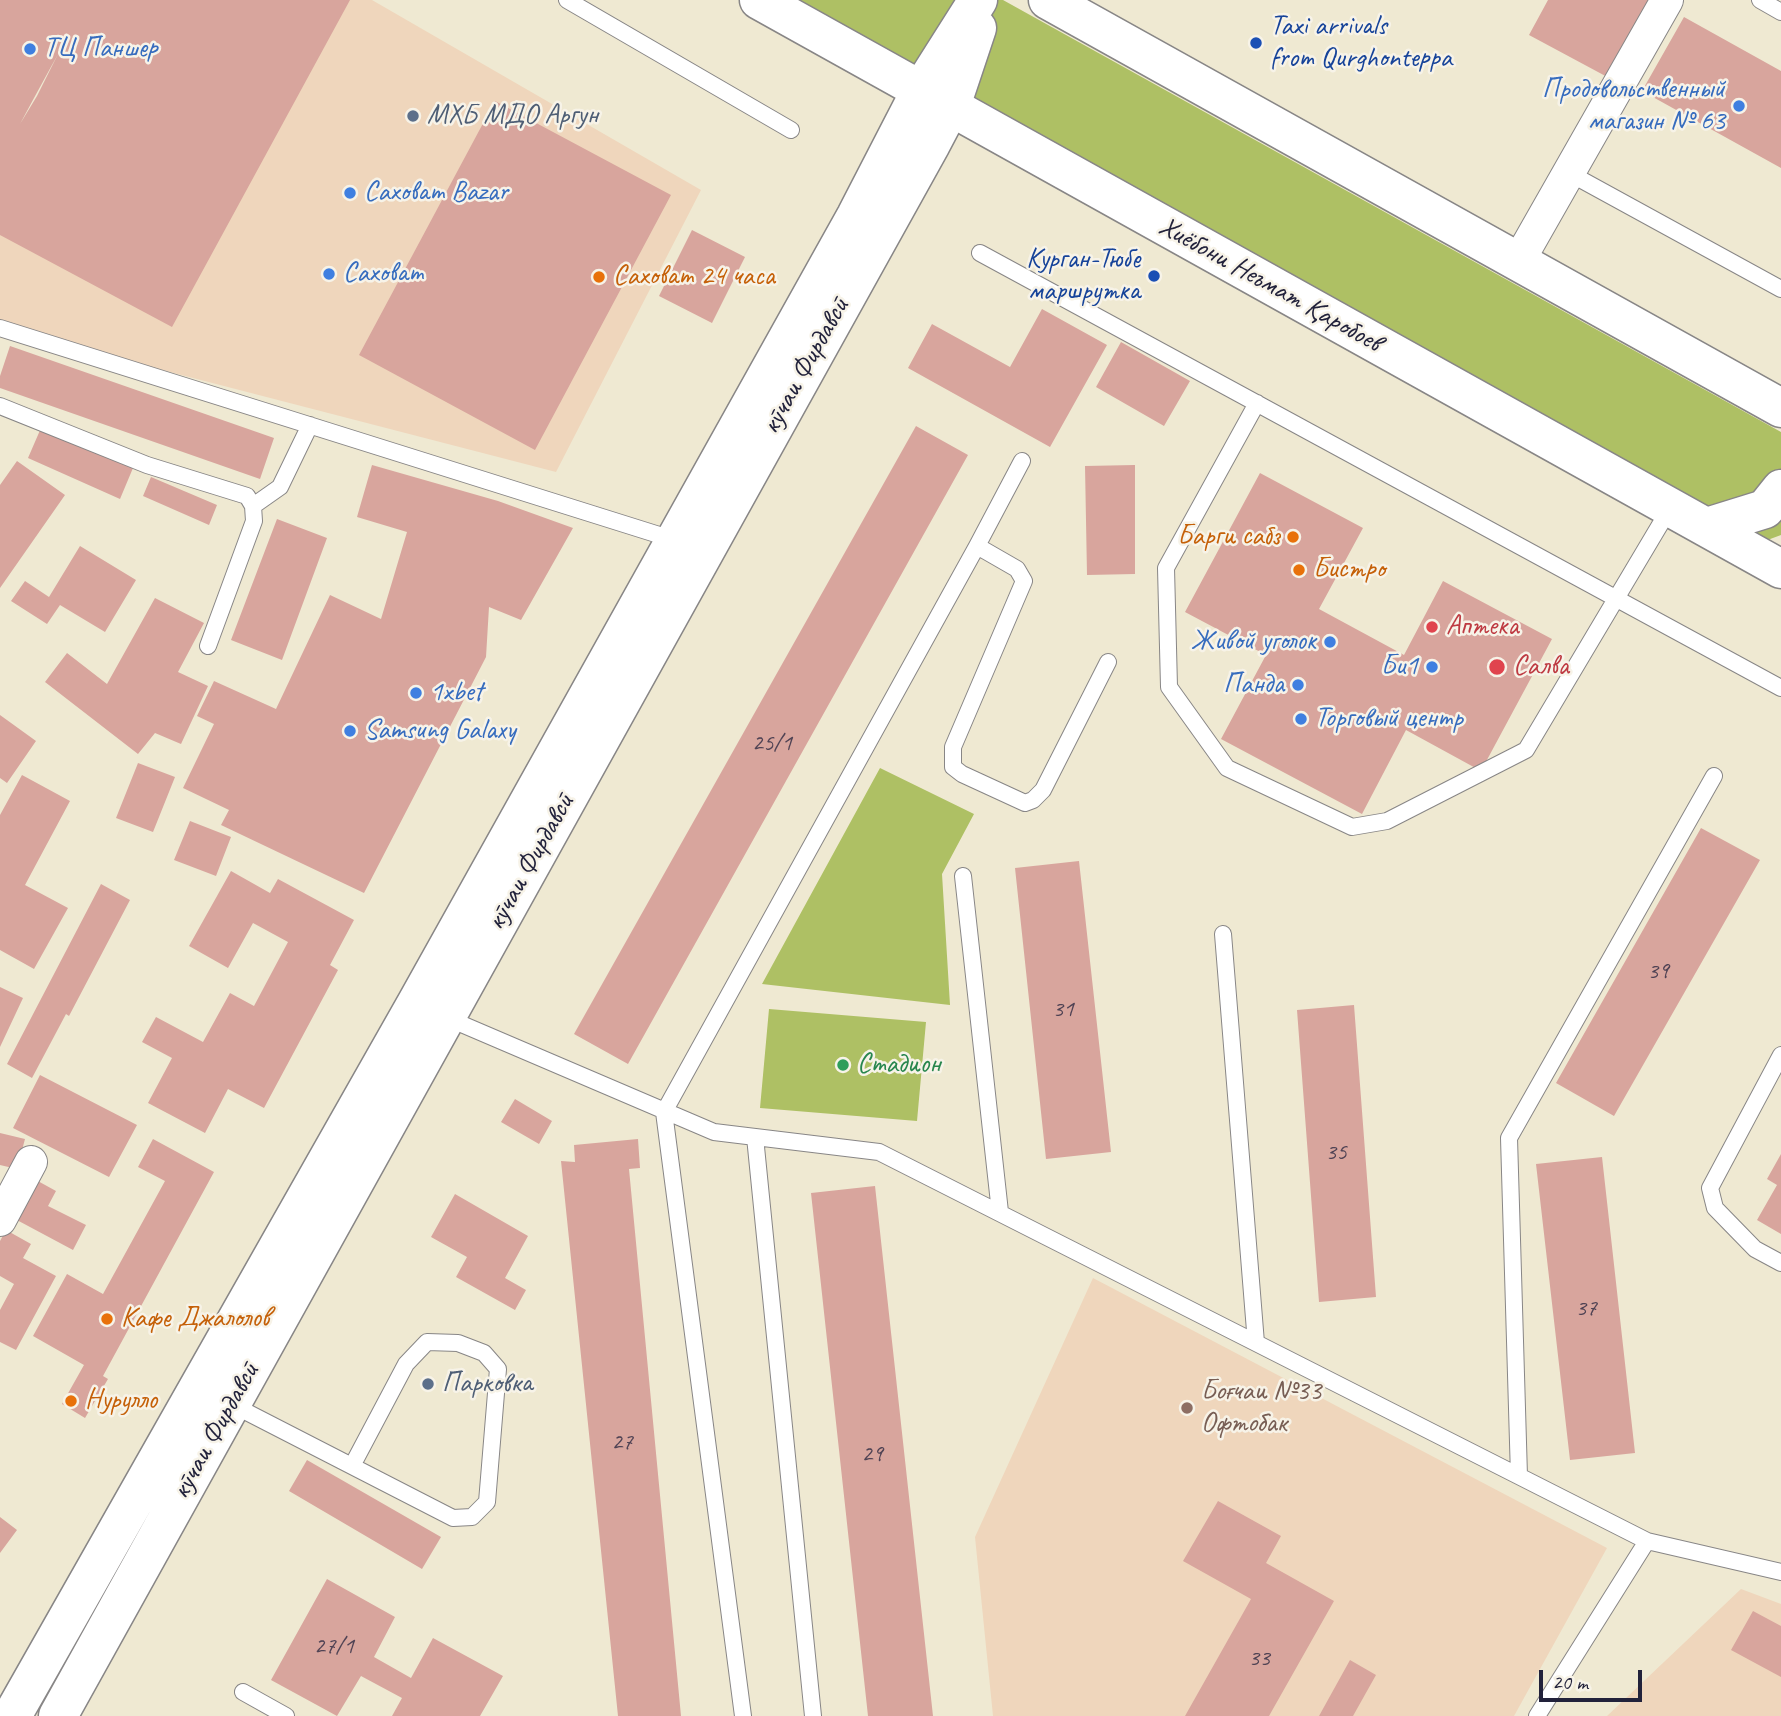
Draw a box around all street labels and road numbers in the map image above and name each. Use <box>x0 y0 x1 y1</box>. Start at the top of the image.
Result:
street label: Хиёбони Неъмат Қаробоев <box>1153 210 1387 360</box>
street label: кӯчаи Фирдавсӣ <box>755 292 857 440</box>
street label: кӯчаи Фирдавсӣ <box>480 788 582 936</box>
street label: кӯчаи Фирдавсӣ <box>165 1357 267 1505</box>

